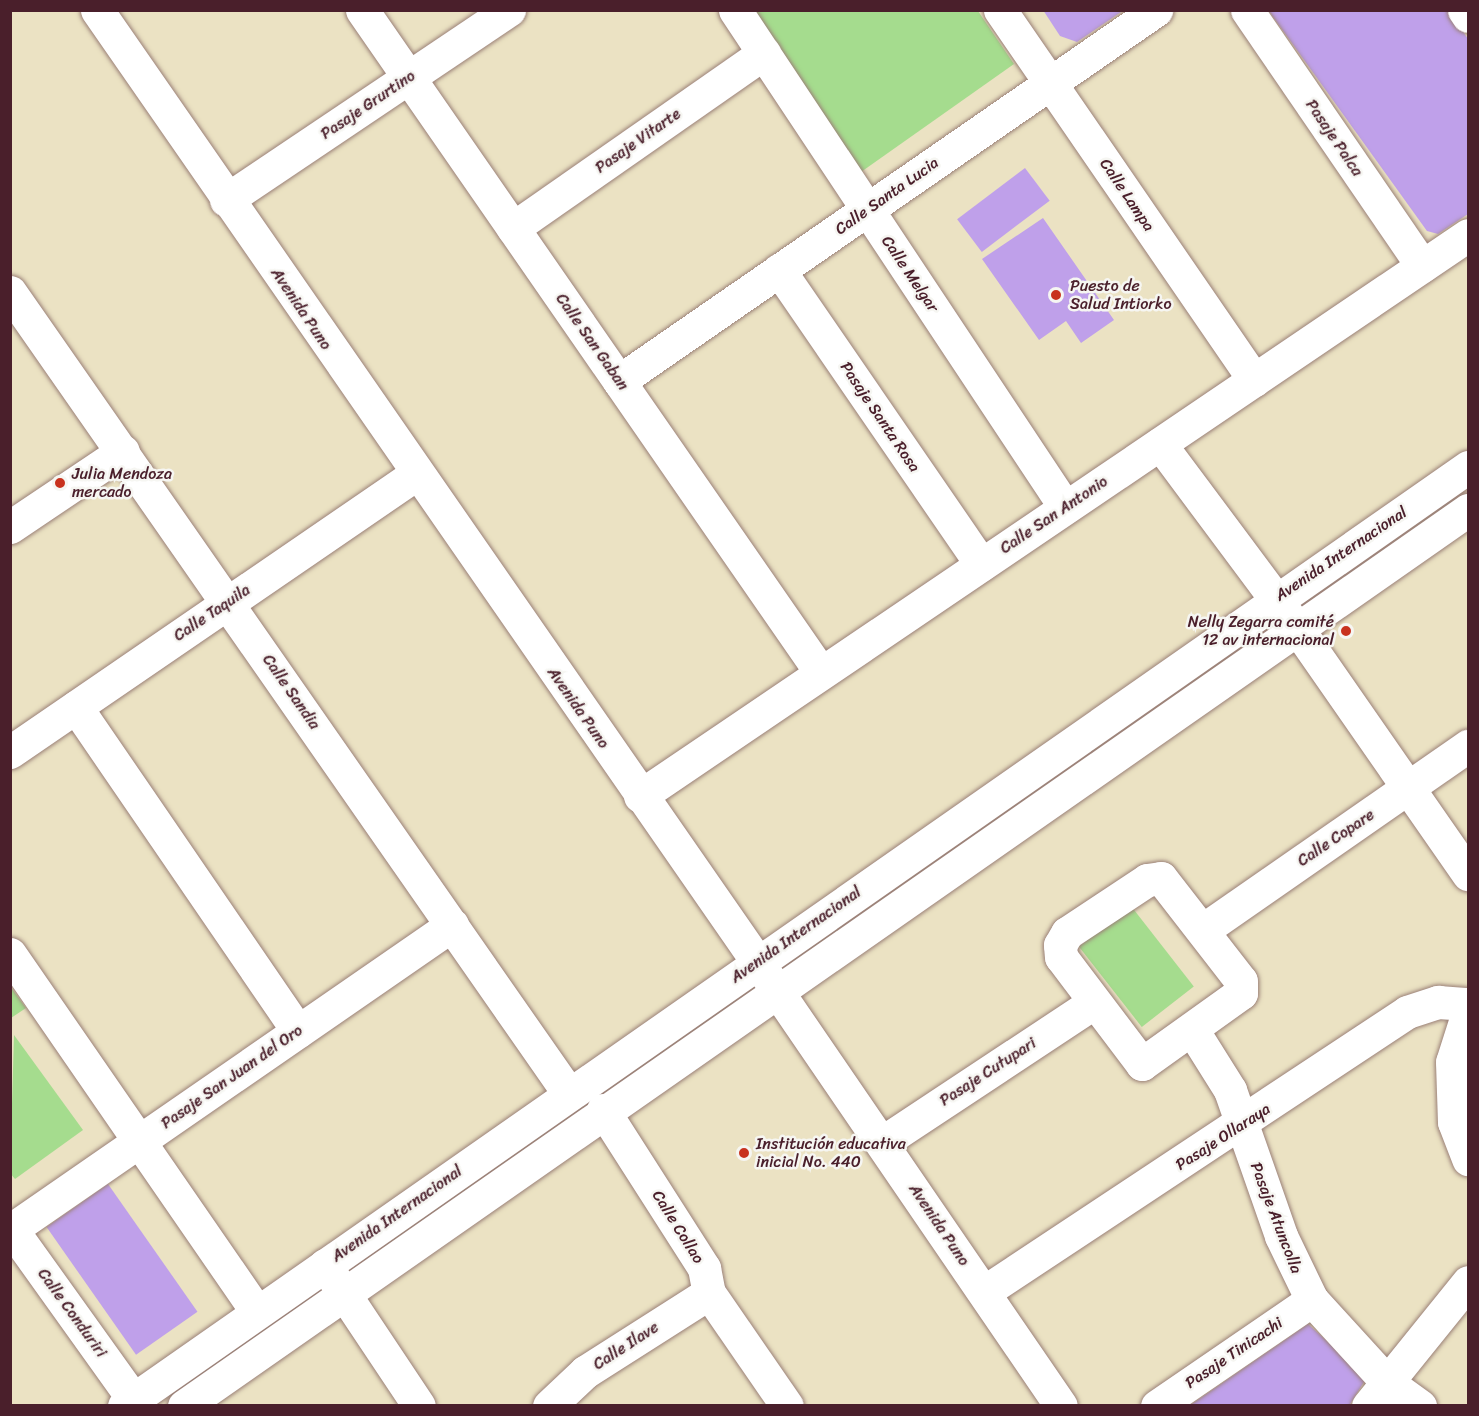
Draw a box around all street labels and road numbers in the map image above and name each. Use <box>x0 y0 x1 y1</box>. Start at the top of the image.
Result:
street label: Pasaje Grurtino <box>317 66 419 144</box>
street label: Pasaje Palca <box>1301 96 1367 180</box>
street label: Pasaje Vitarte <box>592 104 684 178</box>
street label: Calle Santa Lucia <box>832 153 942 239</box>
street label: Calle Lampa <box>1096 155 1158 235</box>
street label: Calle Melgar <box>877 232 943 316</box>
street label: Avenida Puno <box>267 264 335 354</box>
street label: Calle San Gaban <box>551 290 633 394</box>
street label: Pasaje Santa Rosa <box>836 358 924 476</box>
street label: Calle San Antonio <box>997 472 1111 558</box>
street label: Avenida Internacional <box>1271 503 1411 605</box>
street label: Calle Taquila <box>170 580 254 646</box>
street label: Calle Sandia <box>258 651 324 733</box>
street label: Avenida Puno <box>543 664 613 752</box>
street label: Calle Copare <box>1294 805 1378 871</box>
street label: Avenida Internacional <box>727 883 865 987</box>
street label: Pasaje San Juan del Oro <box>158 1021 306 1133</box>
street label: Pasaje Cutupari <box>936 1034 1040 1110</box>
street label: Pasaje Ollaraya <box>1172 1099 1274 1175</box>
street label: Pasaje Atuncolla <box>1246 1159 1306 1277</box>
street label: Avenida Internacional <box>328 1162 466 1266</box>
street label: Avenida Puno <box>905 1180 973 1270</box>
street label: Calle Collao <box>648 1187 708 1267</box>
street label: Calle Conduriri <box>33 1265 111 1361</box>
street label: Pasaje Tinicachi <box>1182 1313 1286 1393</box>
street label: Calle Ilave <box>590 1318 662 1374</box>

